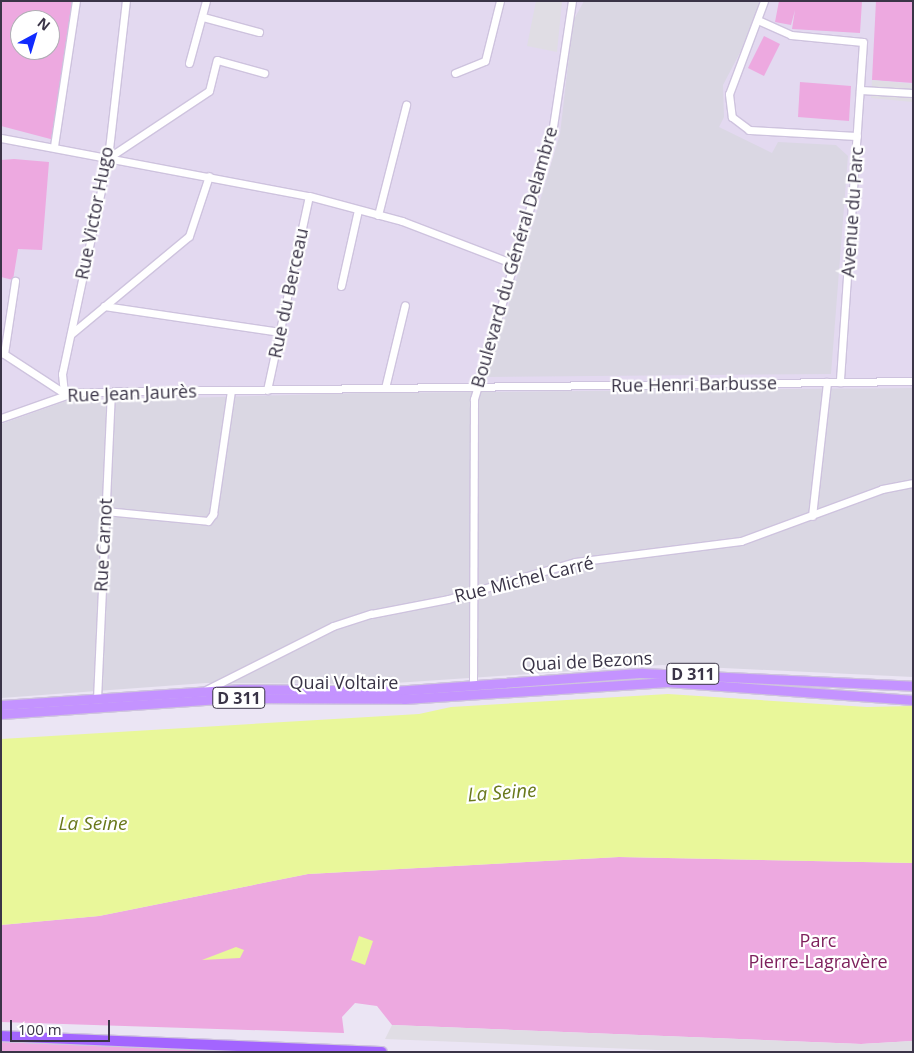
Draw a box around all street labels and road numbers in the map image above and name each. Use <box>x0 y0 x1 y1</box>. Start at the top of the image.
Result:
street label: Boulevard du Général Delambre <box>466 124 562 390</box>
street label: Rue Victor Hugo <box>71 145 117 281</box>
street label: Avenue du Parc <box>837 146 867 278</box>
street label: Rue du Berceau <box>264 226 312 360</box>
street label: Rue Henri Barbusse <box>611 372 777 396</box>
street label: Rue Jean Jaurès <box>67 380 197 406</box>
street label: Rue Carnot <box>90 498 116 592</box>
street label: Rue Michel Carré <box>452 551 596 607</box>
street label: Quai de Bezons <box>521 647 653 675</box>
road number: D 311 <box>666 661 720 688</box>
street label: Quai Voltaire <box>290 671 398 693</box>
road number: D 311 <box>212 684 266 711</box>

